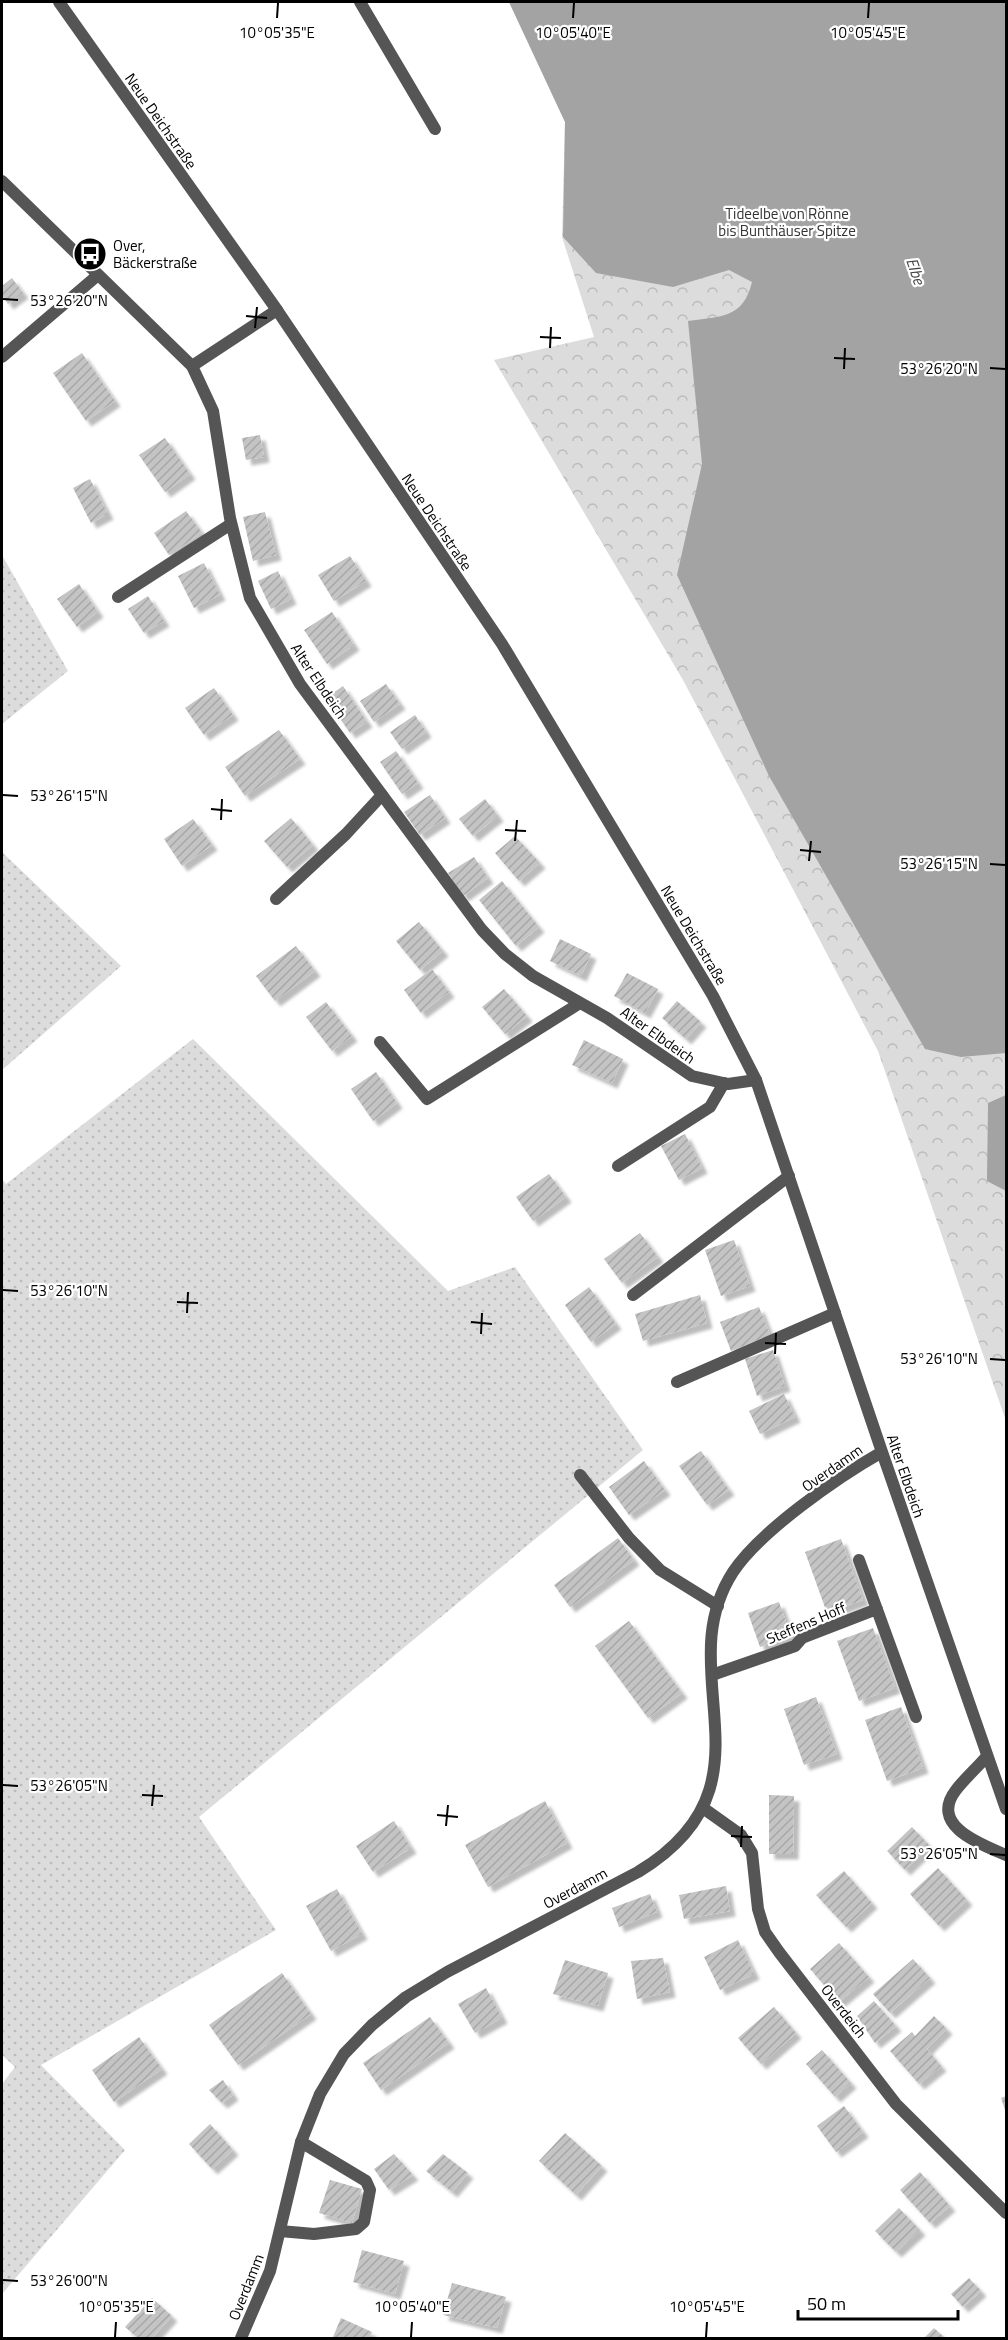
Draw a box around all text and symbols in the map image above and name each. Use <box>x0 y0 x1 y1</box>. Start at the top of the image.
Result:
text: 10°05'35"E <box>239 21 315 44</box>
text: 10°05'40"E <box>535 21 611 44</box>
text: 10°05'45"E <box>830 21 906 44</box>
street label: Neue Deichstraße <box>119 68 203 174</box>
park label: Tideelbe von Rönne bis Bunthäuser Spitze <box>718 202 856 242</box>
place label: Over, Bäckerstraße <box>113 234 197 274</box>
bus stop icon: Over, Bäckerstraße <box>72 236 108 272</box>
water label: Elbe <box>900 254 932 289</box>
text: 53°26'20"N <box>30 289 108 312</box>
text: 53°26'20"N <box>900 357 978 380</box>
street label: Neue Deichstraße <box>396 469 478 575</box>
street label: Alter Elbdeich <box>285 639 353 723</box>
text: 53°26'15"N <box>30 784 108 807</box>
text: 53°26'15"N <box>900 852 978 875</box>
street label: Neue Deichstraße <box>655 881 733 989</box>
street label: Alter Elbdeich <box>616 1001 700 1069</box>
text: 53°26'10"N <box>30 1279 108 1302</box>
text: 53°26'10"N <box>900 1347 978 1370</box>
street label: Alter Elbdeich <box>881 1431 931 1521</box>
street label: Overdamm <box>797 1438 867 1498</box>
street label: Steffens Hoff <box>763 1596 849 1650</box>
text: 53°26'05"N <box>30 1774 108 1797</box>
text: 53°26'05"N <box>900 1842 978 1865</box>
street label: Overdamm <box>539 1861 611 1915</box>
street label: Overdeich <box>816 1979 872 2043</box>
street label: Overdamm <box>222 2250 270 2324</box>
text: 53°26'00"N <box>30 2269 108 2292</box>
scale bar <box>798 2283 958 2321</box>
text: 50 m <box>807 2290 846 2317</box>
text: 10°05'35"E <box>78 2295 154 2318</box>
text: 10°05'40"E <box>374 2295 450 2318</box>
text: 10°05'45"E <box>669 2295 745 2318</box>

